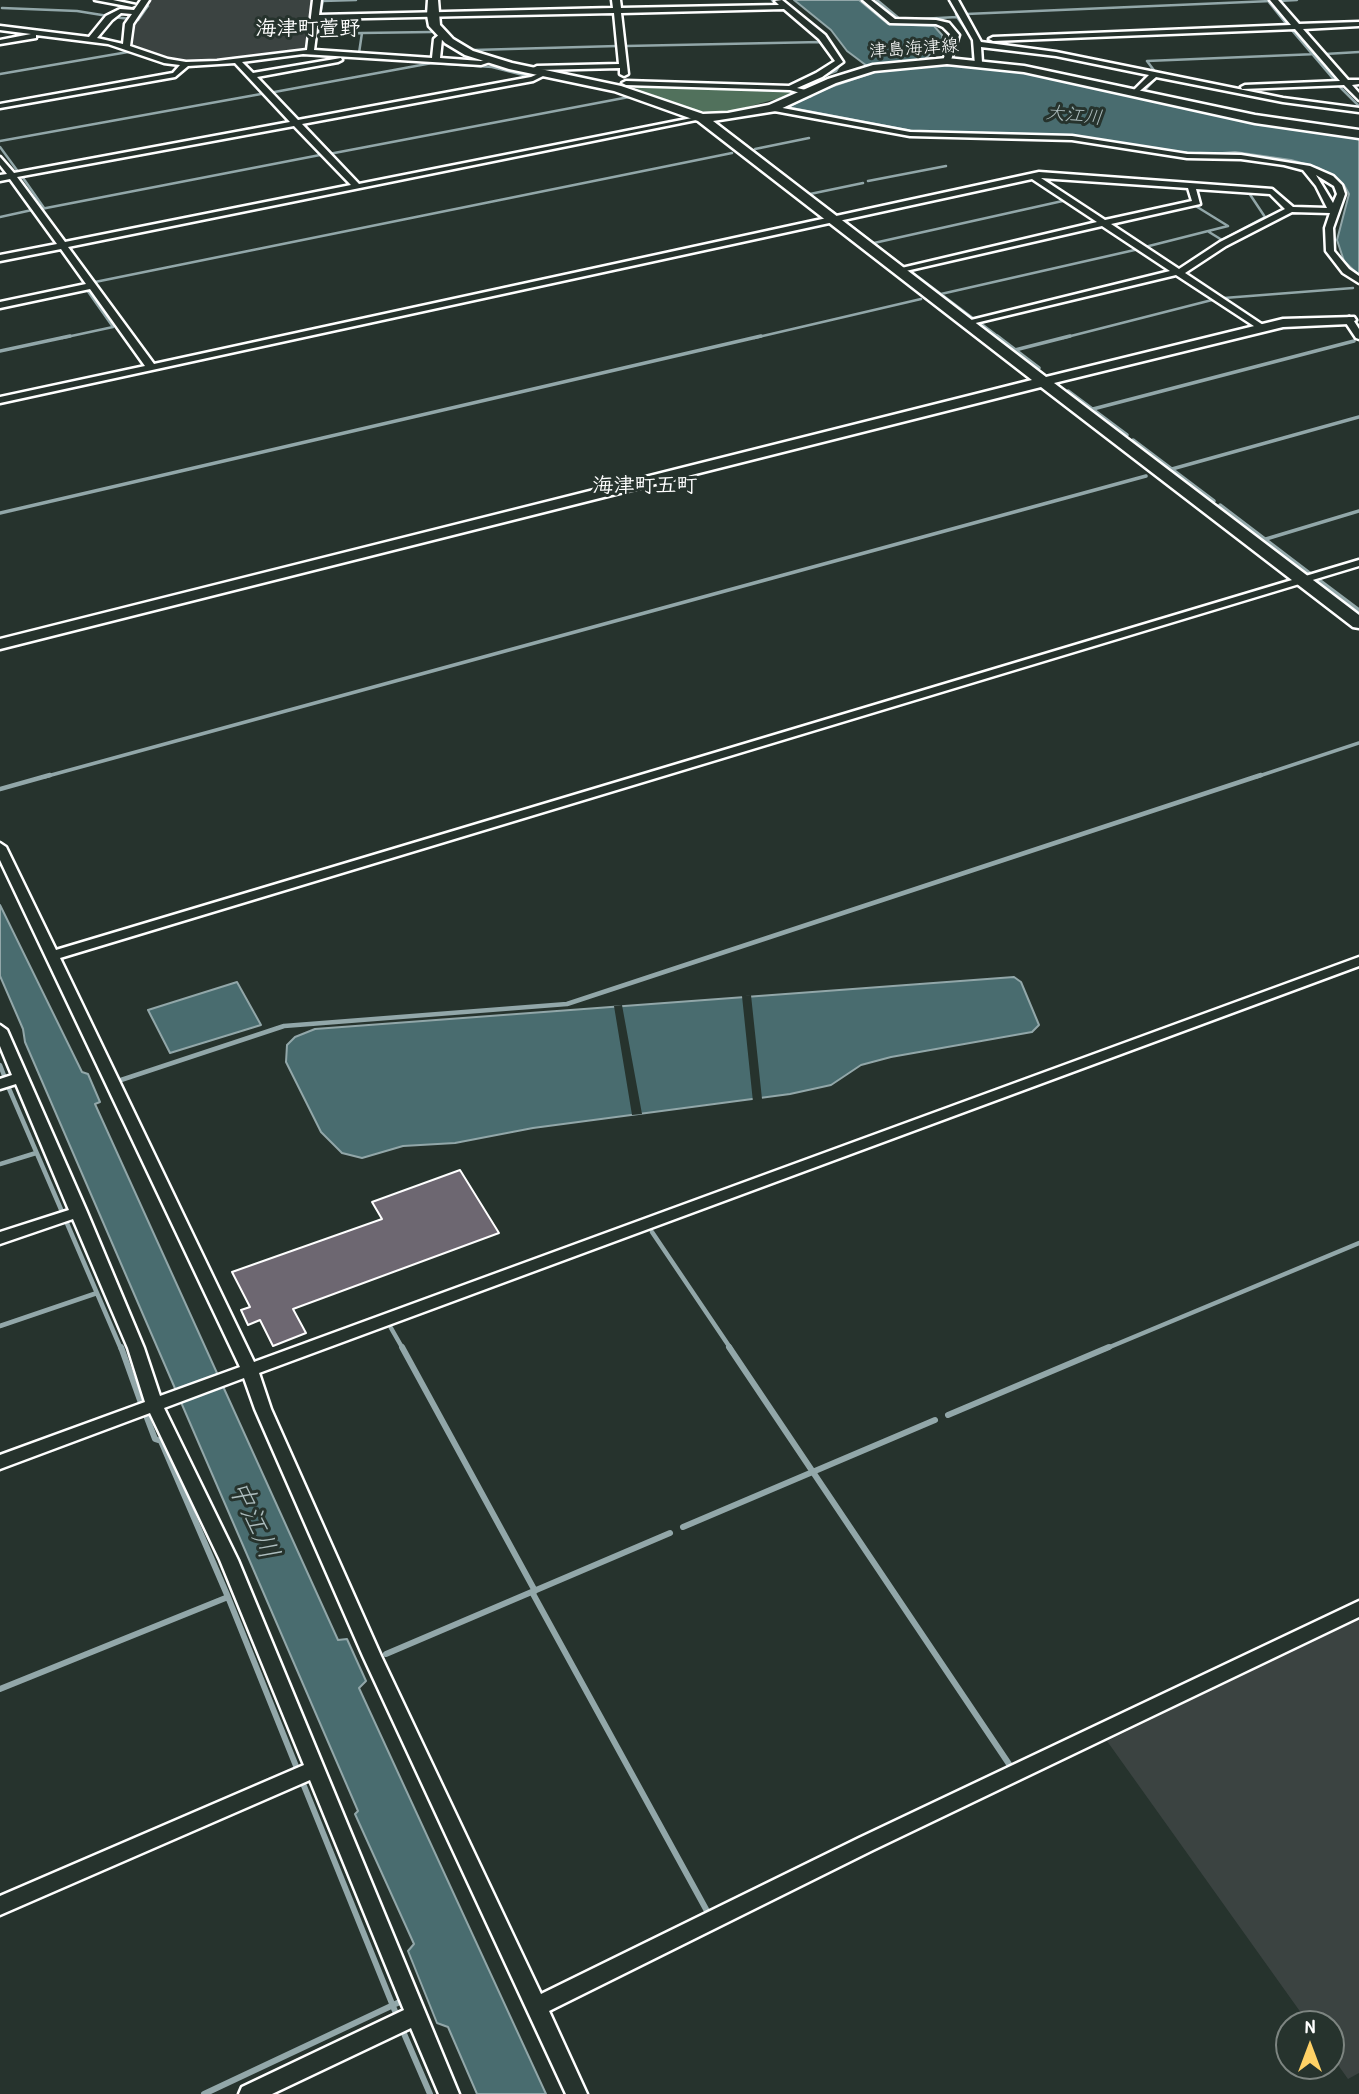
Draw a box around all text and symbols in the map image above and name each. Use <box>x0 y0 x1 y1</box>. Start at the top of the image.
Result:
district label: 海津町萱野 <box>256 16 360 42</box>
street label: 津島海津線 <box>868 35 960 63</box>
water label: 大江川 <box>1044 102 1104 130</box>
district label: 海津町五町 <box>593 473 697 499</box>
water label: 中江川 <box>221 1475 285 1565</box>
north arrow <box>1275 2010 1345 2080</box>
text: N <box>1305 2013 1315 2039</box>

